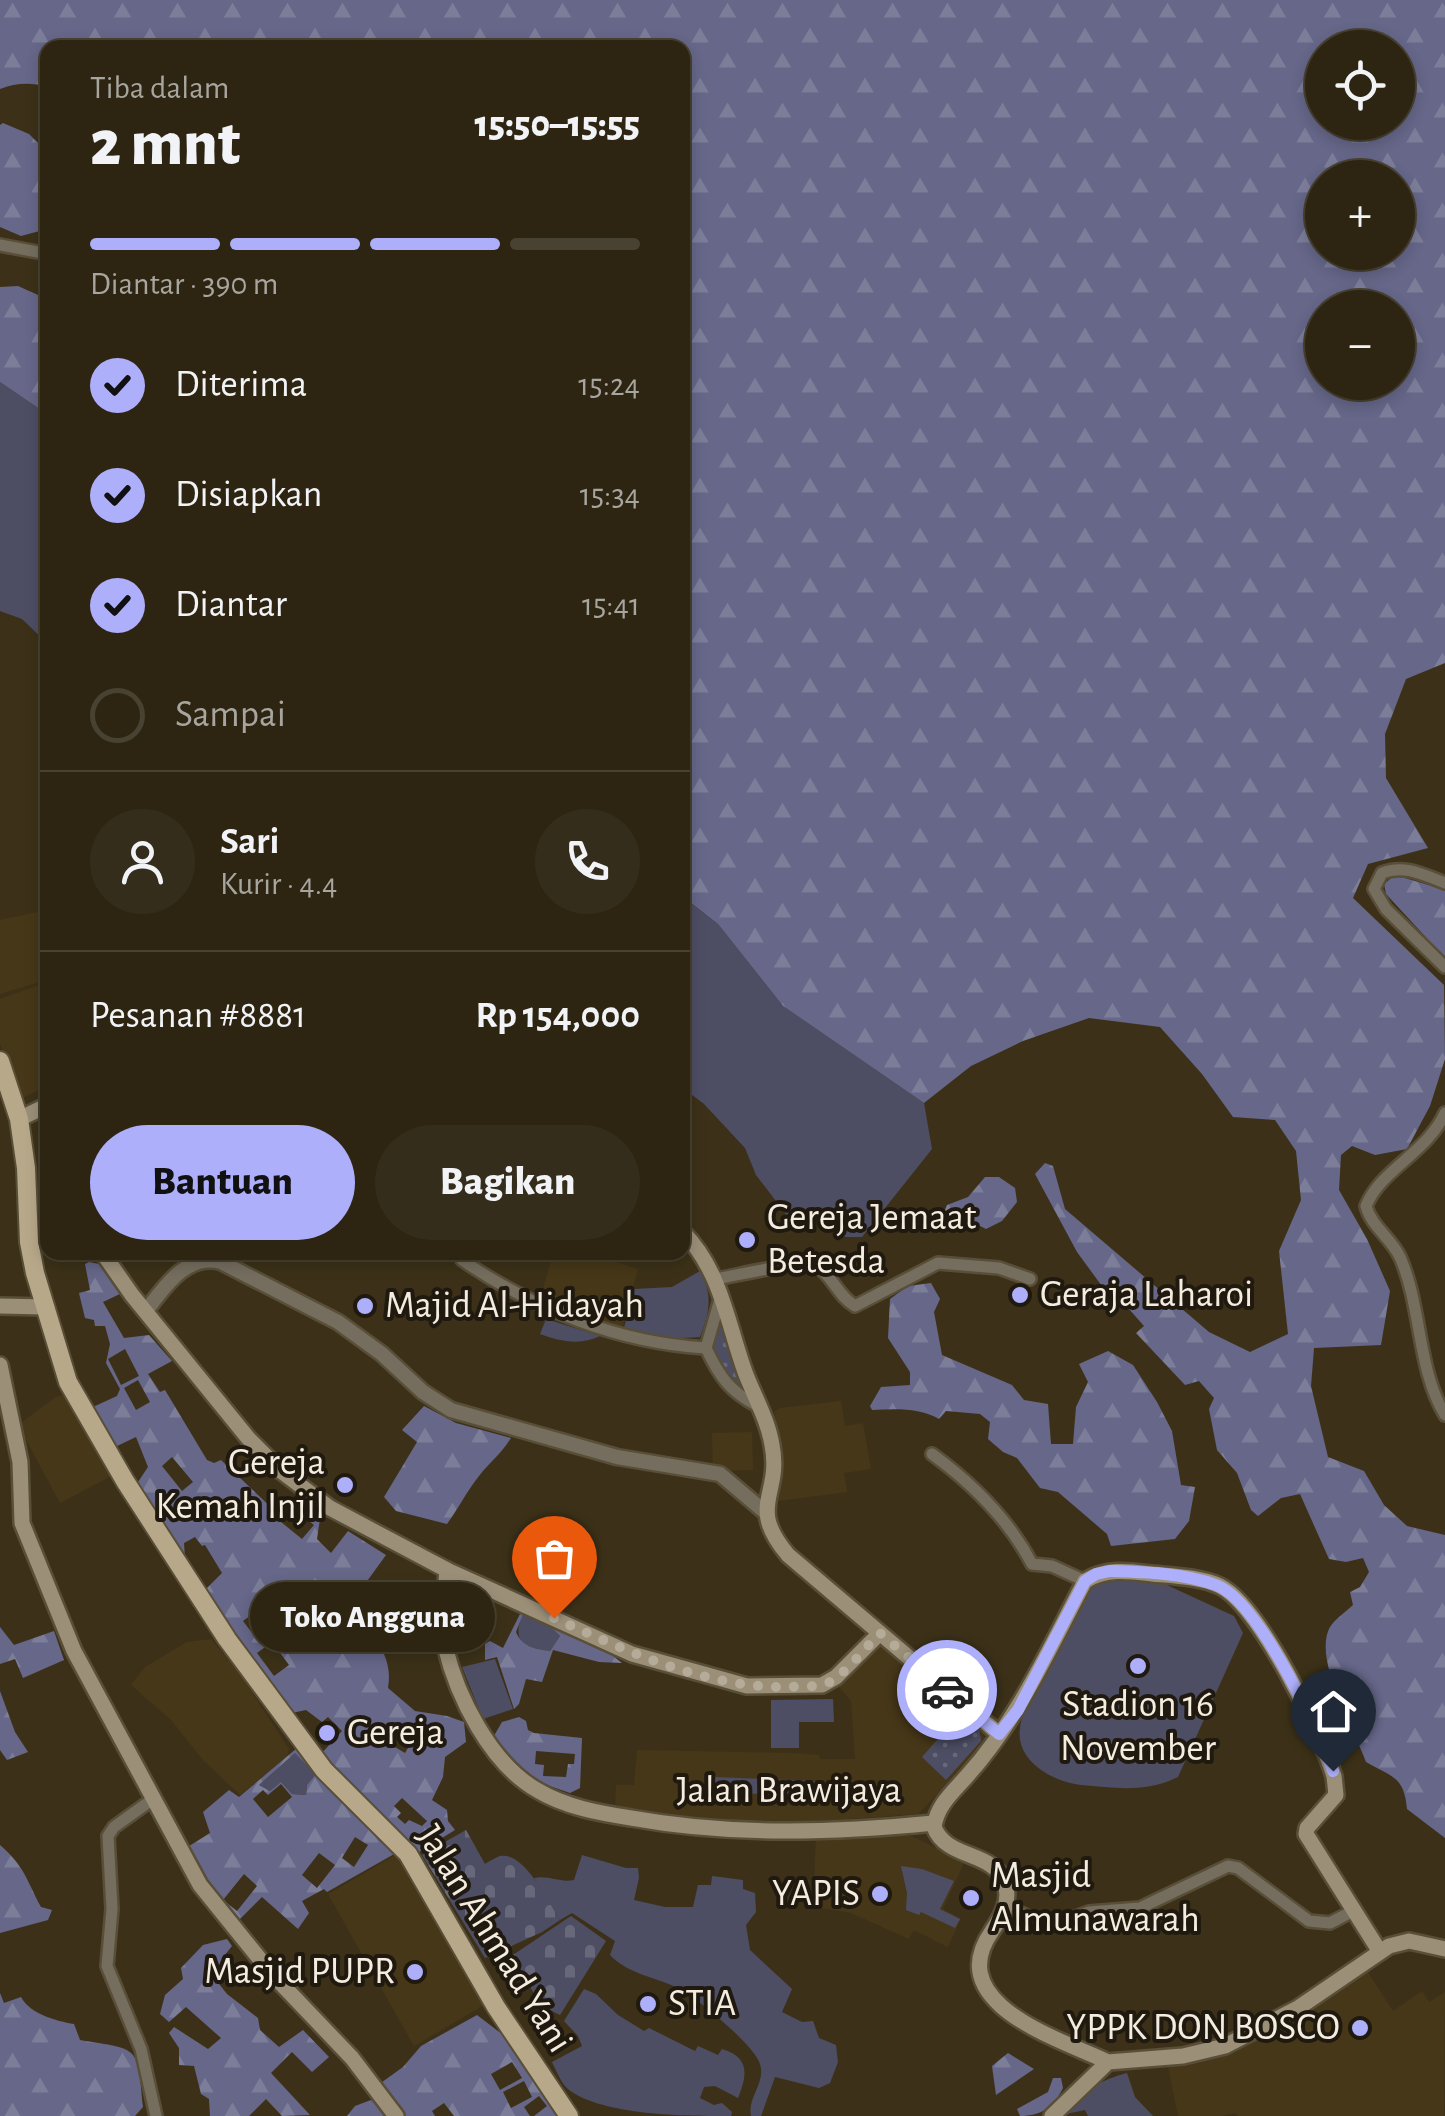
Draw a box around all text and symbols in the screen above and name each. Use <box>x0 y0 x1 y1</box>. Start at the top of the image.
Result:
map controls <box>1305 30 1415 400</box>
button: locate <box>1305 30 1415 140</box>
text: Tiba dalam <box>90 72 229 104</box>
text: 15:50–15:55 <box>475 106 640 144</box>
text: 2 mnt <box>90 112 240 177</box>
button: + <box>1305 160 1415 270</box>
text: Diantar · 390 m <box>90 268 278 300</box>
button: − <box>1305 290 1415 400</box>
icon: check <box>90 358 145 413</box>
text: Diterima <box>175 366 307 404</box>
text: 15:24 <box>578 369 640 401</box>
icon: check <box>90 468 145 523</box>
text: Disiapkan <box>175 476 322 514</box>
text: 15:34 <box>580 479 640 511</box>
icon: check <box>90 578 145 633</box>
text: Diantar <box>175 586 287 624</box>
text: 15:41 <box>582 589 640 621</box>
text: Sampai <box>175 696 286 734</box>
button: person <box>90 809 195 914</box>
button: phone <box>535 809 640 914</box>
text: Sari <box>220 823 280 861</box>
text: Kurir · 4.4 <box>220 868 337 900</box>
text: Pesanan #8881 <box>90 997 306 1035</box>
text: Rp 154,000 <box>476 997 640 1035</box>
button: Bantuan <box>90 1125 355 1240</box>
button: Bagikan <box>375 1125 640 1240</box>
place label: Gereja Jemaat Betesda <box>767 1199 976 1281</box>
marker: Gereja Jemaat Betesda <box>736 1229 758 1251</box>
place label: Geraja Laharoi <box>1040 1276 1253 1314</box>
marker: Geraja Laharoi <box>1009 1284 1031 1306</box>
place label: Majid Al-Hidayah <box>385 1287 644 1325</box>
marker: Majid Al-Hidayah <box>354 1295 376 1317</box>
place label: Gereja Kemah Injil <box>156 1444 325 1526</box>
marker: Gereja Kemah Injil <box>334 1474 356 1496</box>
pin <box>512 1516 597 1619</box>
icon: bag <box>527 1531 582 1586</box>
callout: Toko Angguna <box>249 1583 494 1653</box>
text: Toko Angguna <box>280 1601 465 1633</box>
courier <box>897 1640 997 1740</box>
marker: Stadion 16 November <box>1127 1655 1149 1677</box>
icon: car <box>920 1663 975 1718</box>
pin <box>1291 1669 1376 1772</box>
icon: home <box>1306 1684 1361 1739</box>
place label: Stadion 16 November <box>1060 1686 1217 1768</box>
place label: Gereja <box>347 1714 444 1752</box>
marker: Gereja <box>316 1722 338 1744</box>
street label: Jalan Brawijaya <box>676 1772 902 1810</box>
street label: Jalan Ahmad Yani <box>409 1819 579 2059</box>
place label: Masjid Almunawarah <box>991 1857 1200 1939</box>
place label: YAPIS <box>772 1875 860 1913</box>
marker: YAPIS <box>869 1883 891 1905</box>
marker: Masjid Almunawarah <box>960 1887 982 1909</box>
place label: Masjid PUPR <box>204 1953 395 1991</box>
marker: Masjid PUPR <box>404 1961 426 1983</box>
place label: STIA <box>668 1985 736 2023</box>
marker: STIA <box>637 1993 659 2015</box>
place label: YPPK DON BOSCO <box>1066 2009 1340 2047</box>
marker: YPPK DON BOSCO <box>1349 2017 1371 2039</box>

